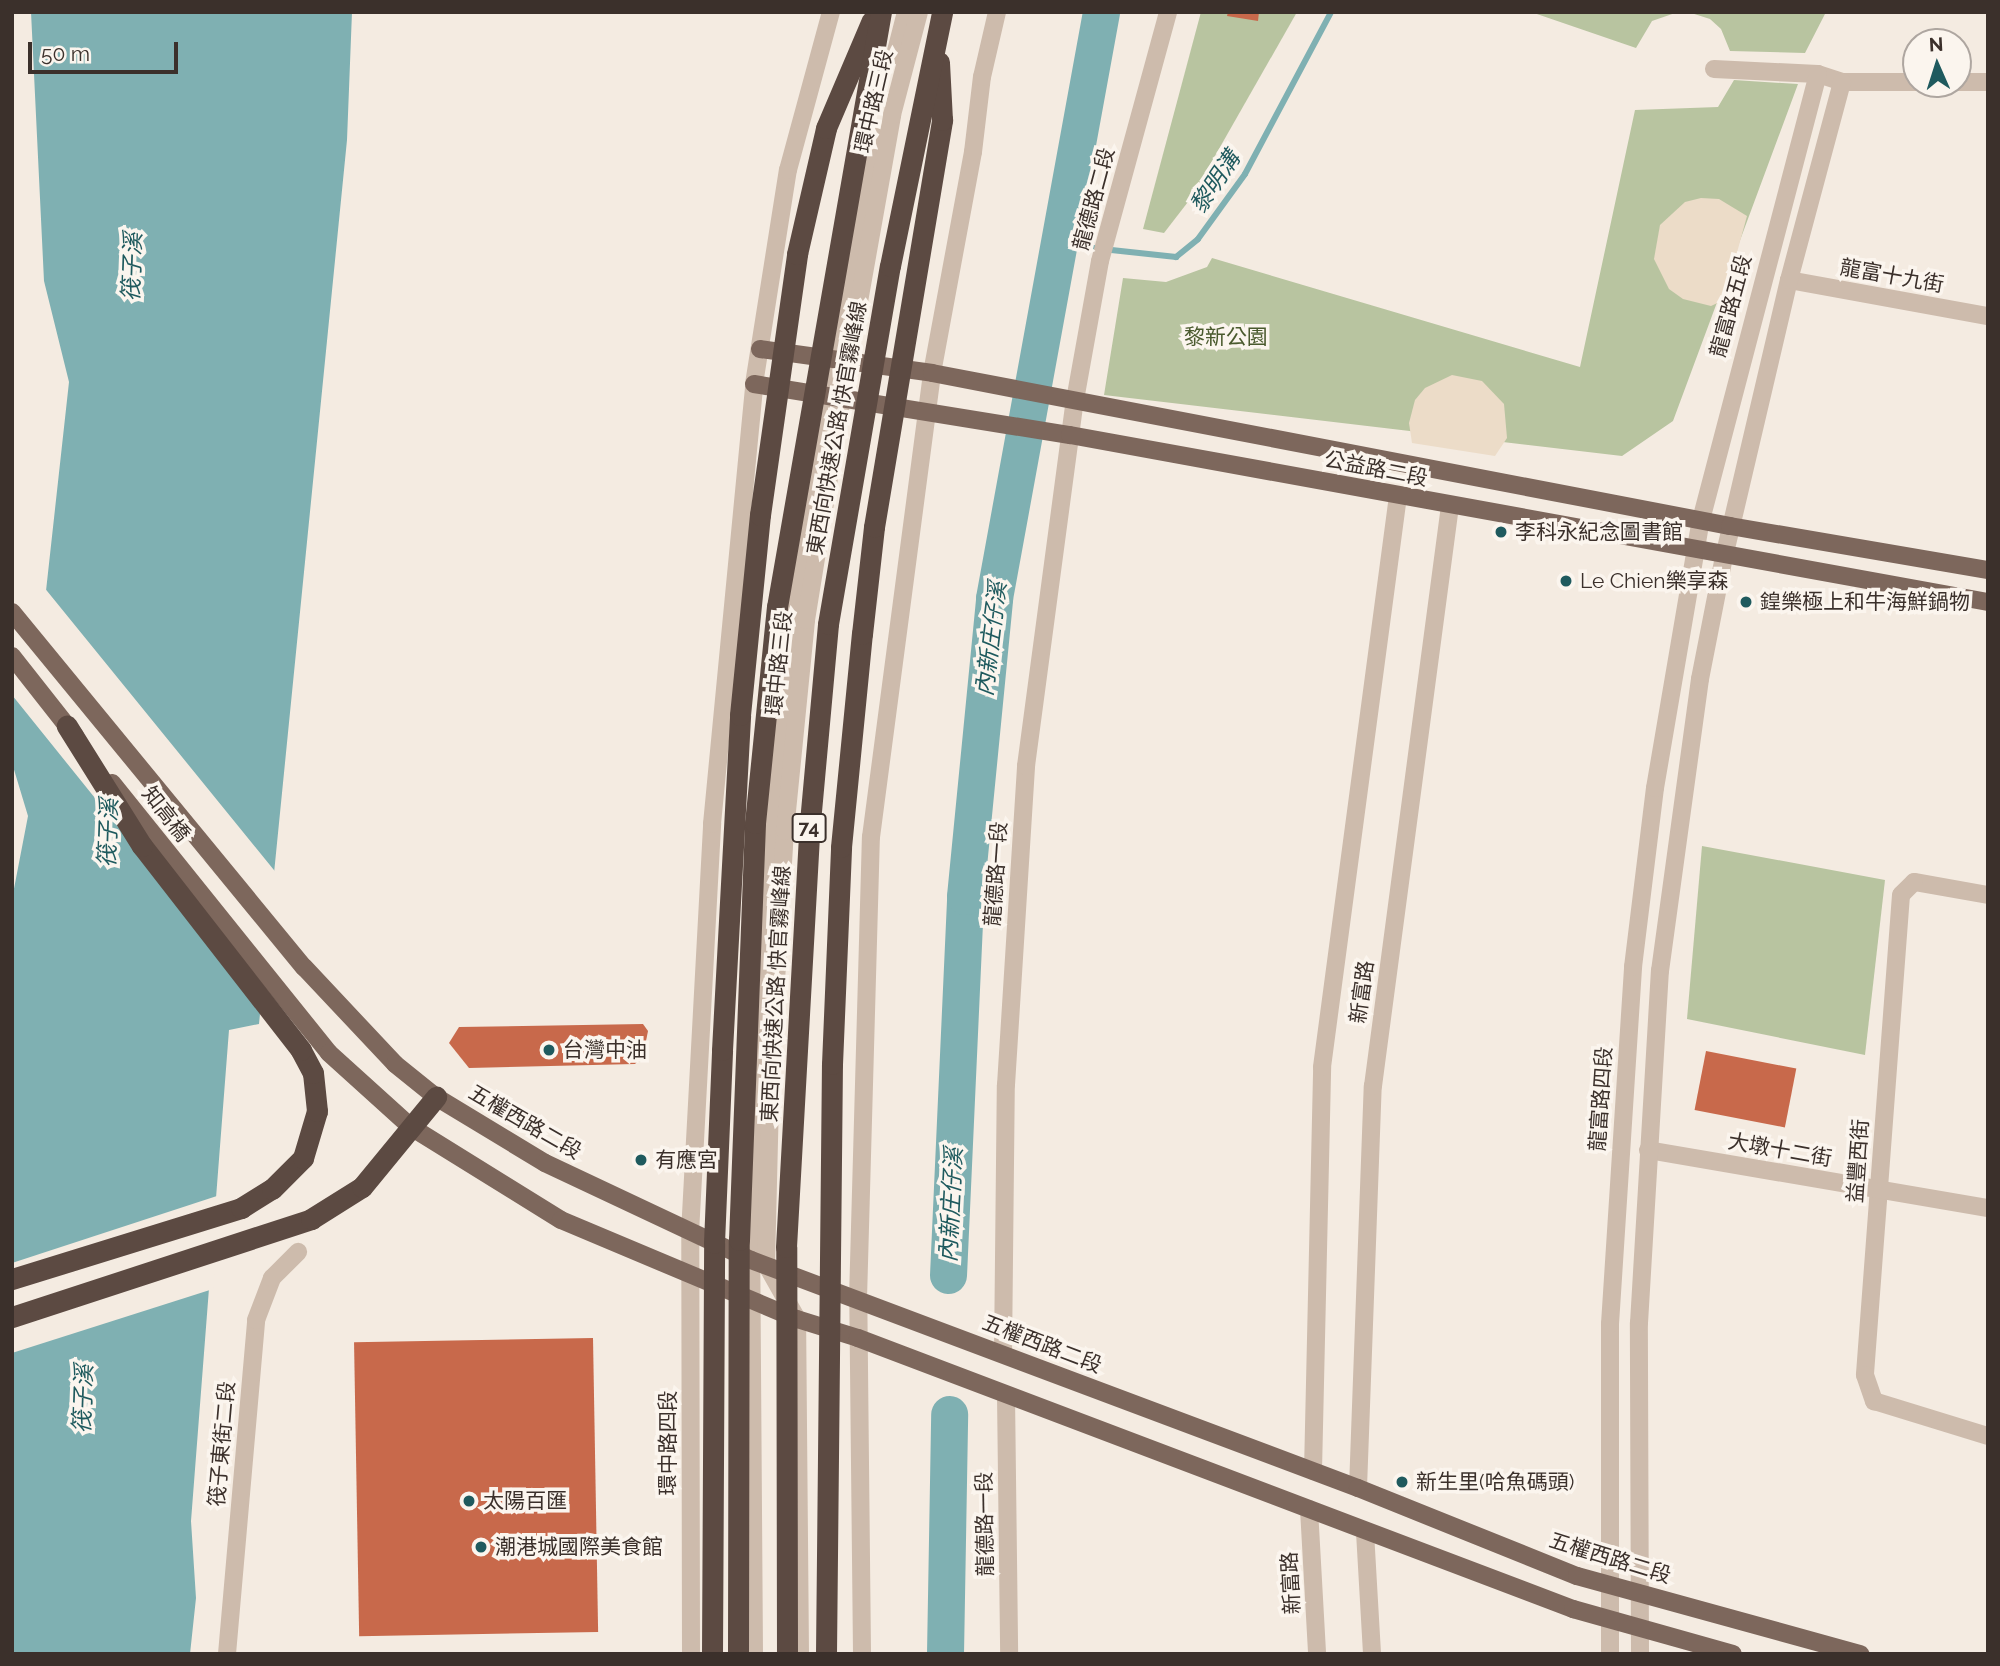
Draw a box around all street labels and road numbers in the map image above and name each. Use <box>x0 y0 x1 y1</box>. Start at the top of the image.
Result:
street label: 環中路三段 <box>850 47 898 155</box>
street label: 龍德路二段 <box>1068 145 1120 253</box>
street label: 龍富路五段 <box>1705 252 1757 360</box>
street label: 龍富十九街 <box>1838 254 1946 298</box>
street label: 東西向快速公路 快官霧峰線 <box>802 299 872 557</box>
street label: 公益路二段 <box>1322 447 1430 491</box>
street label: 環中路三段 <box>761 609 797 717</box>
street label: 知高橋 <box>137 781 195 847</box>
road number: 74 <box>792 813 826 844</box>
street label: 龍德路一段 <box>980 821 1012 927</box>
street label: 東西向快速公路 快官霧峰線 <box>757 865 795 1123</box>
street label: 新富路 <box>1345 959 1379 1025</box>
street label: 龍富路四段 <box>1585 1046 1617 1152</box>
street label: 五權西路二段 <box>464 1080 586 1164</box>
street label: 益豐西街 <box>1843 1118 1873 1204</box>
street label: 大墩十二街 <box>1726 1128 1834 1172</box>
street label: 五權西路二段 <box>979 1310 1105 1378</box>
street label: 筏子東街二段 <box>204 1380 240 1508</box>
street label: 環中路四段 <box>655 1391 681 1495</box>
street label: 龍德路一段 <box>971 1471 999 1577</box>
street label: 五權西路二段 <box>1546 1528 1674 1588</box>
street label: 新富路 <box>1277 1551 1305 1615</box>

